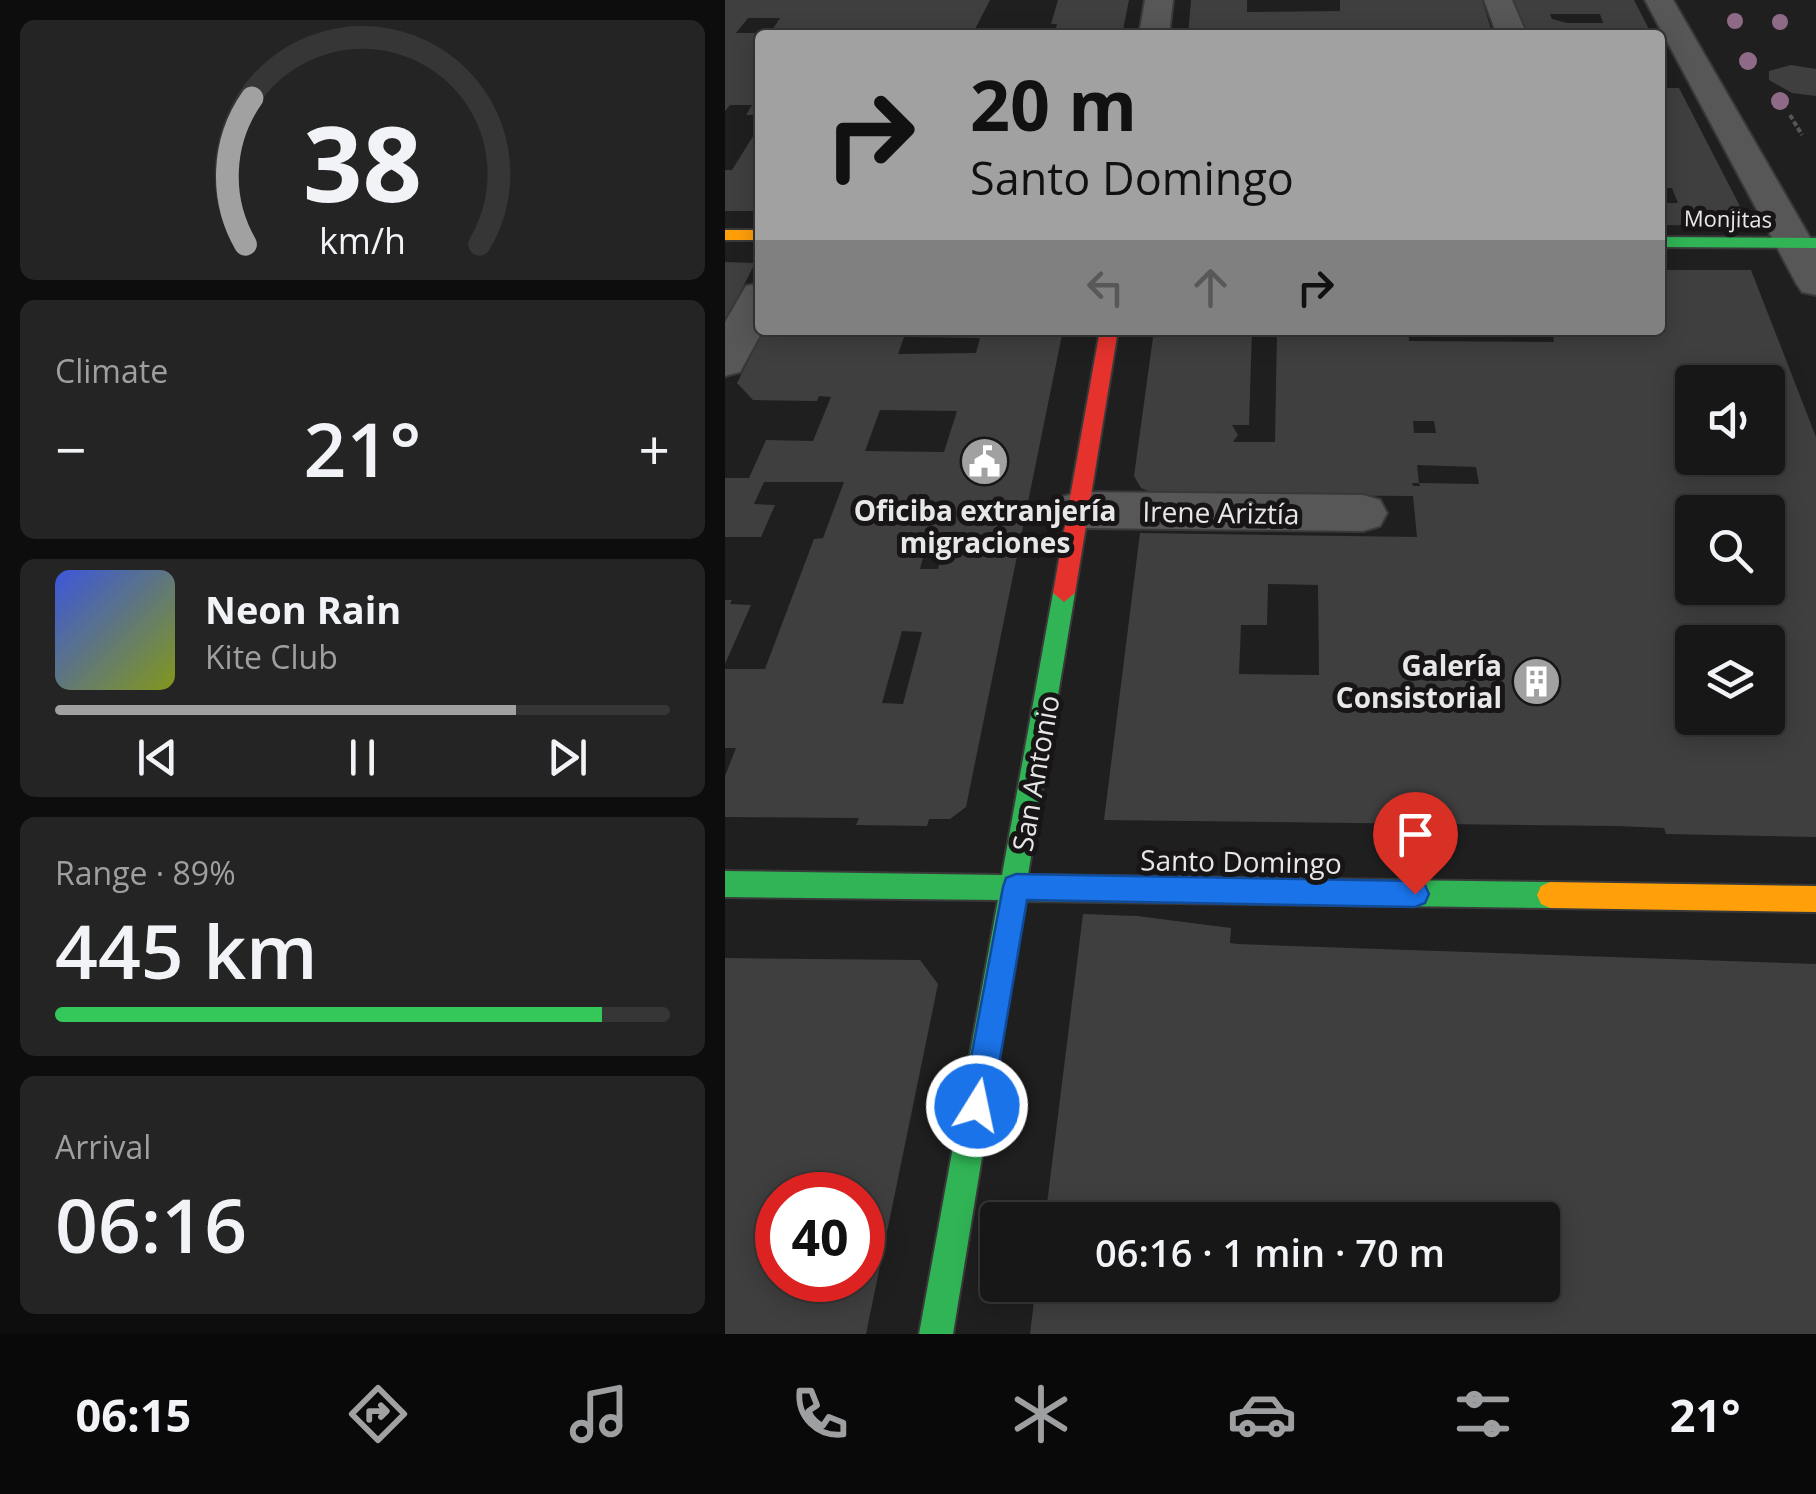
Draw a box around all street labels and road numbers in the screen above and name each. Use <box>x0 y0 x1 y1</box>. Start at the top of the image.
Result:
street label: Monjitas <box>1684 202 1772 234</box>
street label: Irene Ariztía <box>1142 492 1300 532</box>
street label: San Antonio <box>1003 692 1067 854</box>
street label: Santo Domingo <box>1140 840 1342 882</box>

